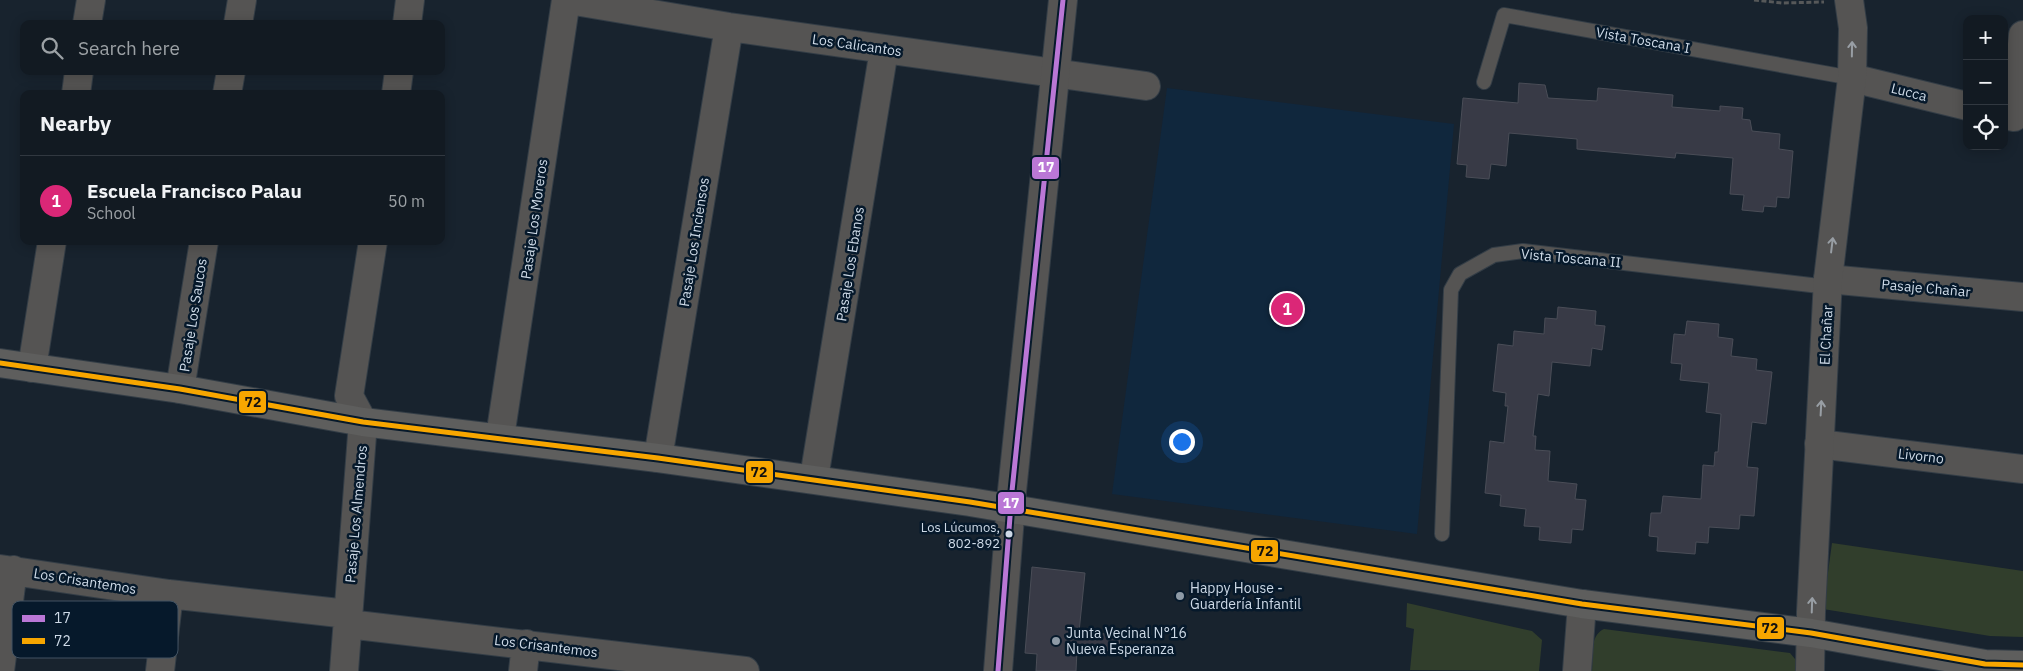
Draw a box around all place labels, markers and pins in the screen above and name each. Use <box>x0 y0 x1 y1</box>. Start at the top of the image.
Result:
pin: 1 <box>1271 290 1303 328</box>
place label: Los Lúcumos, 802-892 <box>921 519 1000 552</box>
marker: Los Lúcumos, 802-892 <box>1004 529 1014 539</box>
place label: Happy House - Guardería Infantil <box>1190 579 1301 613</box>
marker: Happy House - Guardería Infantil <box>1174 590 1186 602</box>
place label: Junta Vecinal N°16 Nueva Esperanza <box>1066 624 1187 658</box>
marker: Junta Vecinal N°16 Nueva Esperanza <box>1050 635 1062 647</box>

